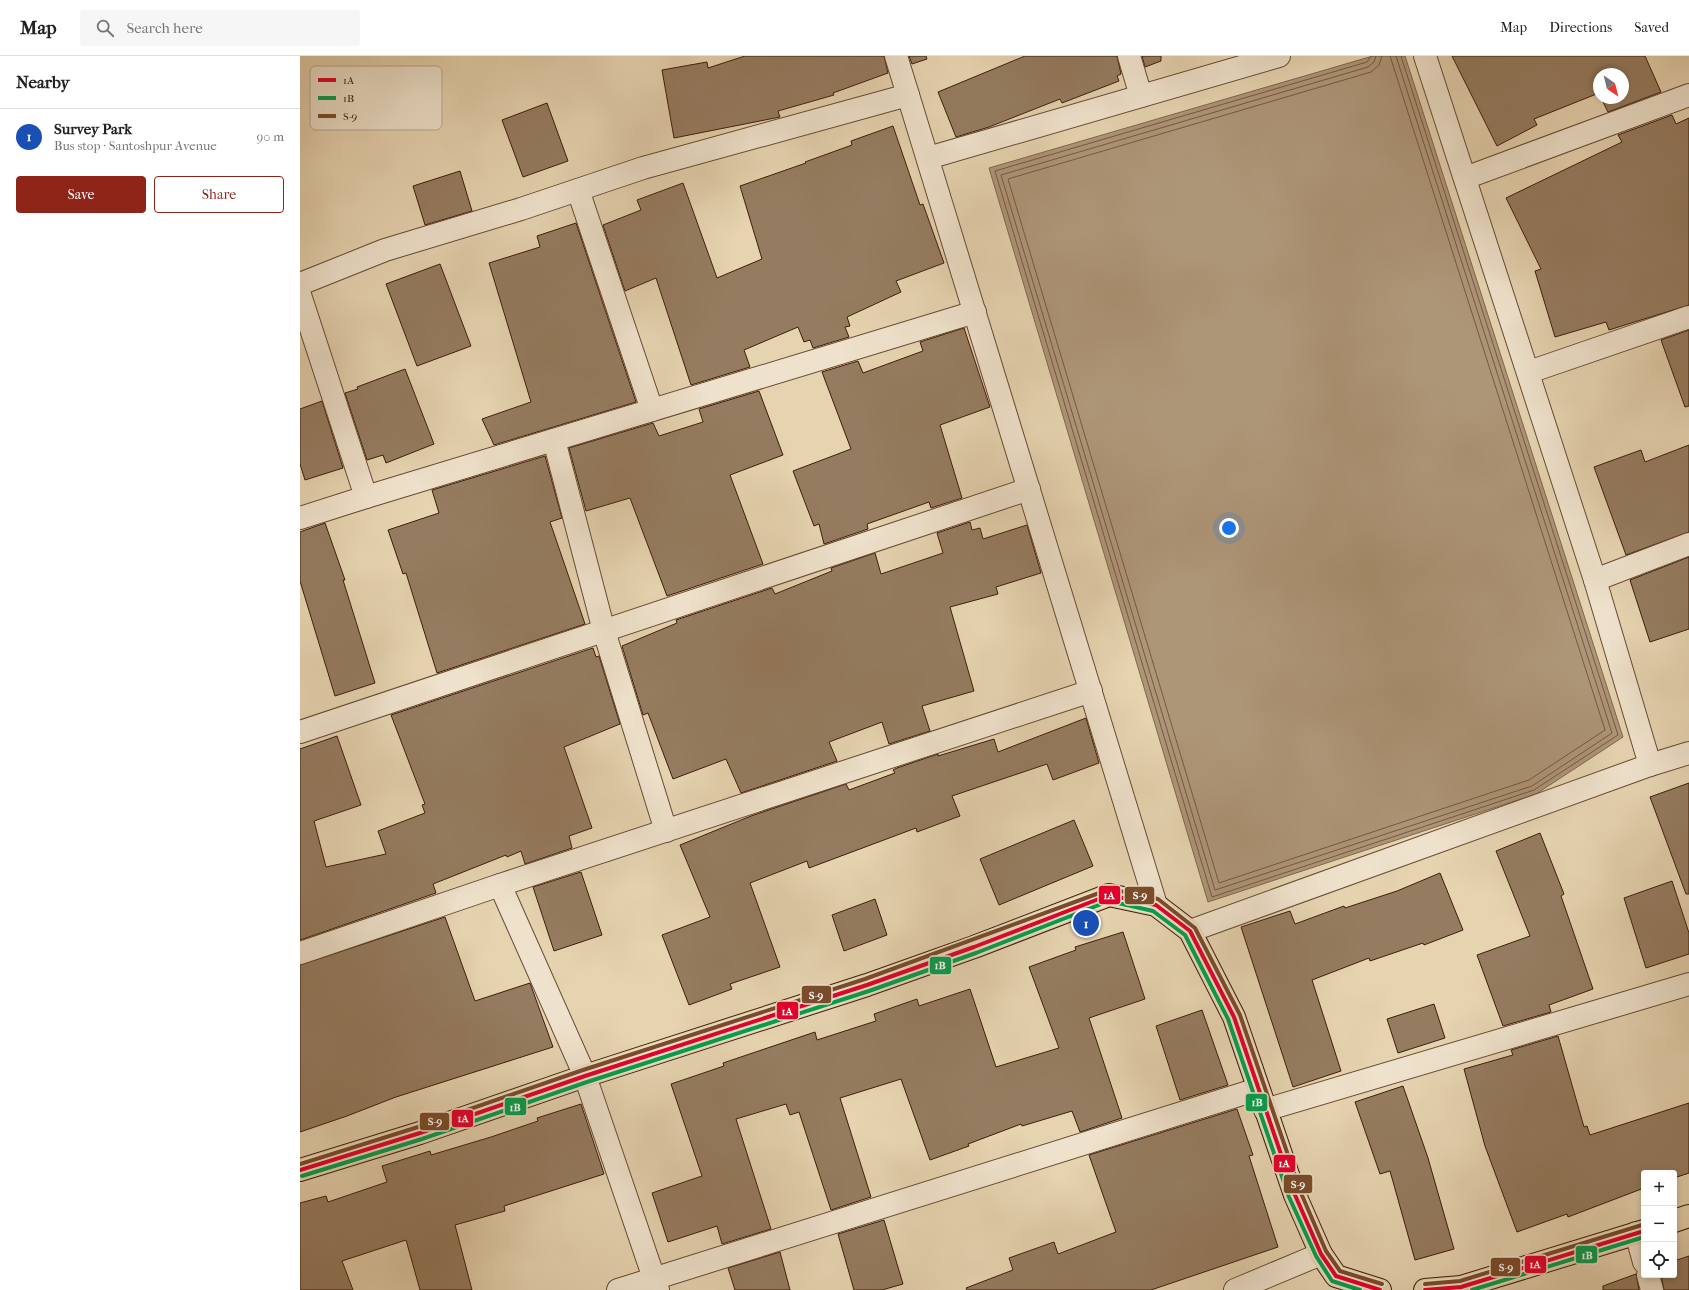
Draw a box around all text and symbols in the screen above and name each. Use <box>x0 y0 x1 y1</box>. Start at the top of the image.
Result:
search box <box>80 10 360 46</box>
text: Map <box>20 17 56 39</box>
icon: search <box>94 17 116 39</box>
text: Search here <box>126 19 203 37</box>
text: Map <box>1500 19 1527 36</box>
text: Directions <box>1549 19 1612 36</box>
text: Saved <box>1634 19 1669 36</box>
legend <box>310 66 442 130</box>
north arrow <box>1593 68 1629 104</box>
text: Nearby <box>16 72 70 92</box>
text: 1A <box>343 74 355 87</box>
text: 1B <box>343 92 354 105</box>
text: S-9 <box>343 110 358 123</box>
text: Survey Park <box>54 120 132 138</box>
text: 1 <box>27 129 31 144</box>
text: 90 m <box>256 129 284 144</box>
text: Bus stop · Santoshpur Avenue <box>54 138 217 153</box>
button: Save <box>16 176 146 213</box>
button: Share <box>154 176 284 213</box>
your location <box>1219 518 1239 538</box>
line badge: 1A <box>1098 885 1121 905</box>
line badge: S-9 <box>1124 886 1155 905</box>
text: 1A <box>1103 889 1115 902</box>
text: S-9 <box>1133 889 1147 902</box>
pin: 1 <box>1073 908 1099 938</box>
line badge: 1B <box>929 956 952 975</box>
text: 1B <box>934 959 946 972</box>
line badge: S-9 <box>801 985 832 1004</box>
text: S-9 <box>809 989 823 1002</box>
line badge: 1A <box>776 1001 799 1020</box>
text: 1A <box>781 1005 793 1018</box>
line badge: 1B <box>1245 1093 1268 1112</box>
text: 1B <box>1251 1096 1263 1109</box>
line badge: 1B <box>504 1097 527 1116</box>
text: 1B <box>509 1101 521 1114</box>
line badge: 1A <box>451 1109 474 1128</box>
line badge: S-9 <box>419 1112 450 1131</box>
text: 1A <box>457 1112 469 1125</box>
text: S-9 <box>428 1115 442 1128</box>
line badge: 1A <box>1273 1154 1296 1173</box>
text: 1A <box>1278 1157 1290 1170</box>
map controls <box>1641 1170 1677 1278</box>
button: + <box>1641 1170 1677 1206</box>
line badge: S-9 <box>1283 1174 1313 1194</box>
text: S-9 <box>1291 1178 1305 1191</box>
button: − <box>1641 1206 1677 1242</box>
button: locate <box>1641 1242 1677 1278</box>
line badge: 1B <box>1575 1245 1598 1264</box>
text: 1B <box>1581 1249 1593 1262</box>
line badge: 1A <box>1524 1255 1547 1274</box>
line badge: S-9 <box>1490 1257 1521 1277</box>
text: 1A <box>1529 1258 1541 1271</box>
text: S-9 <box>1499 1261 1513 1274</box>

